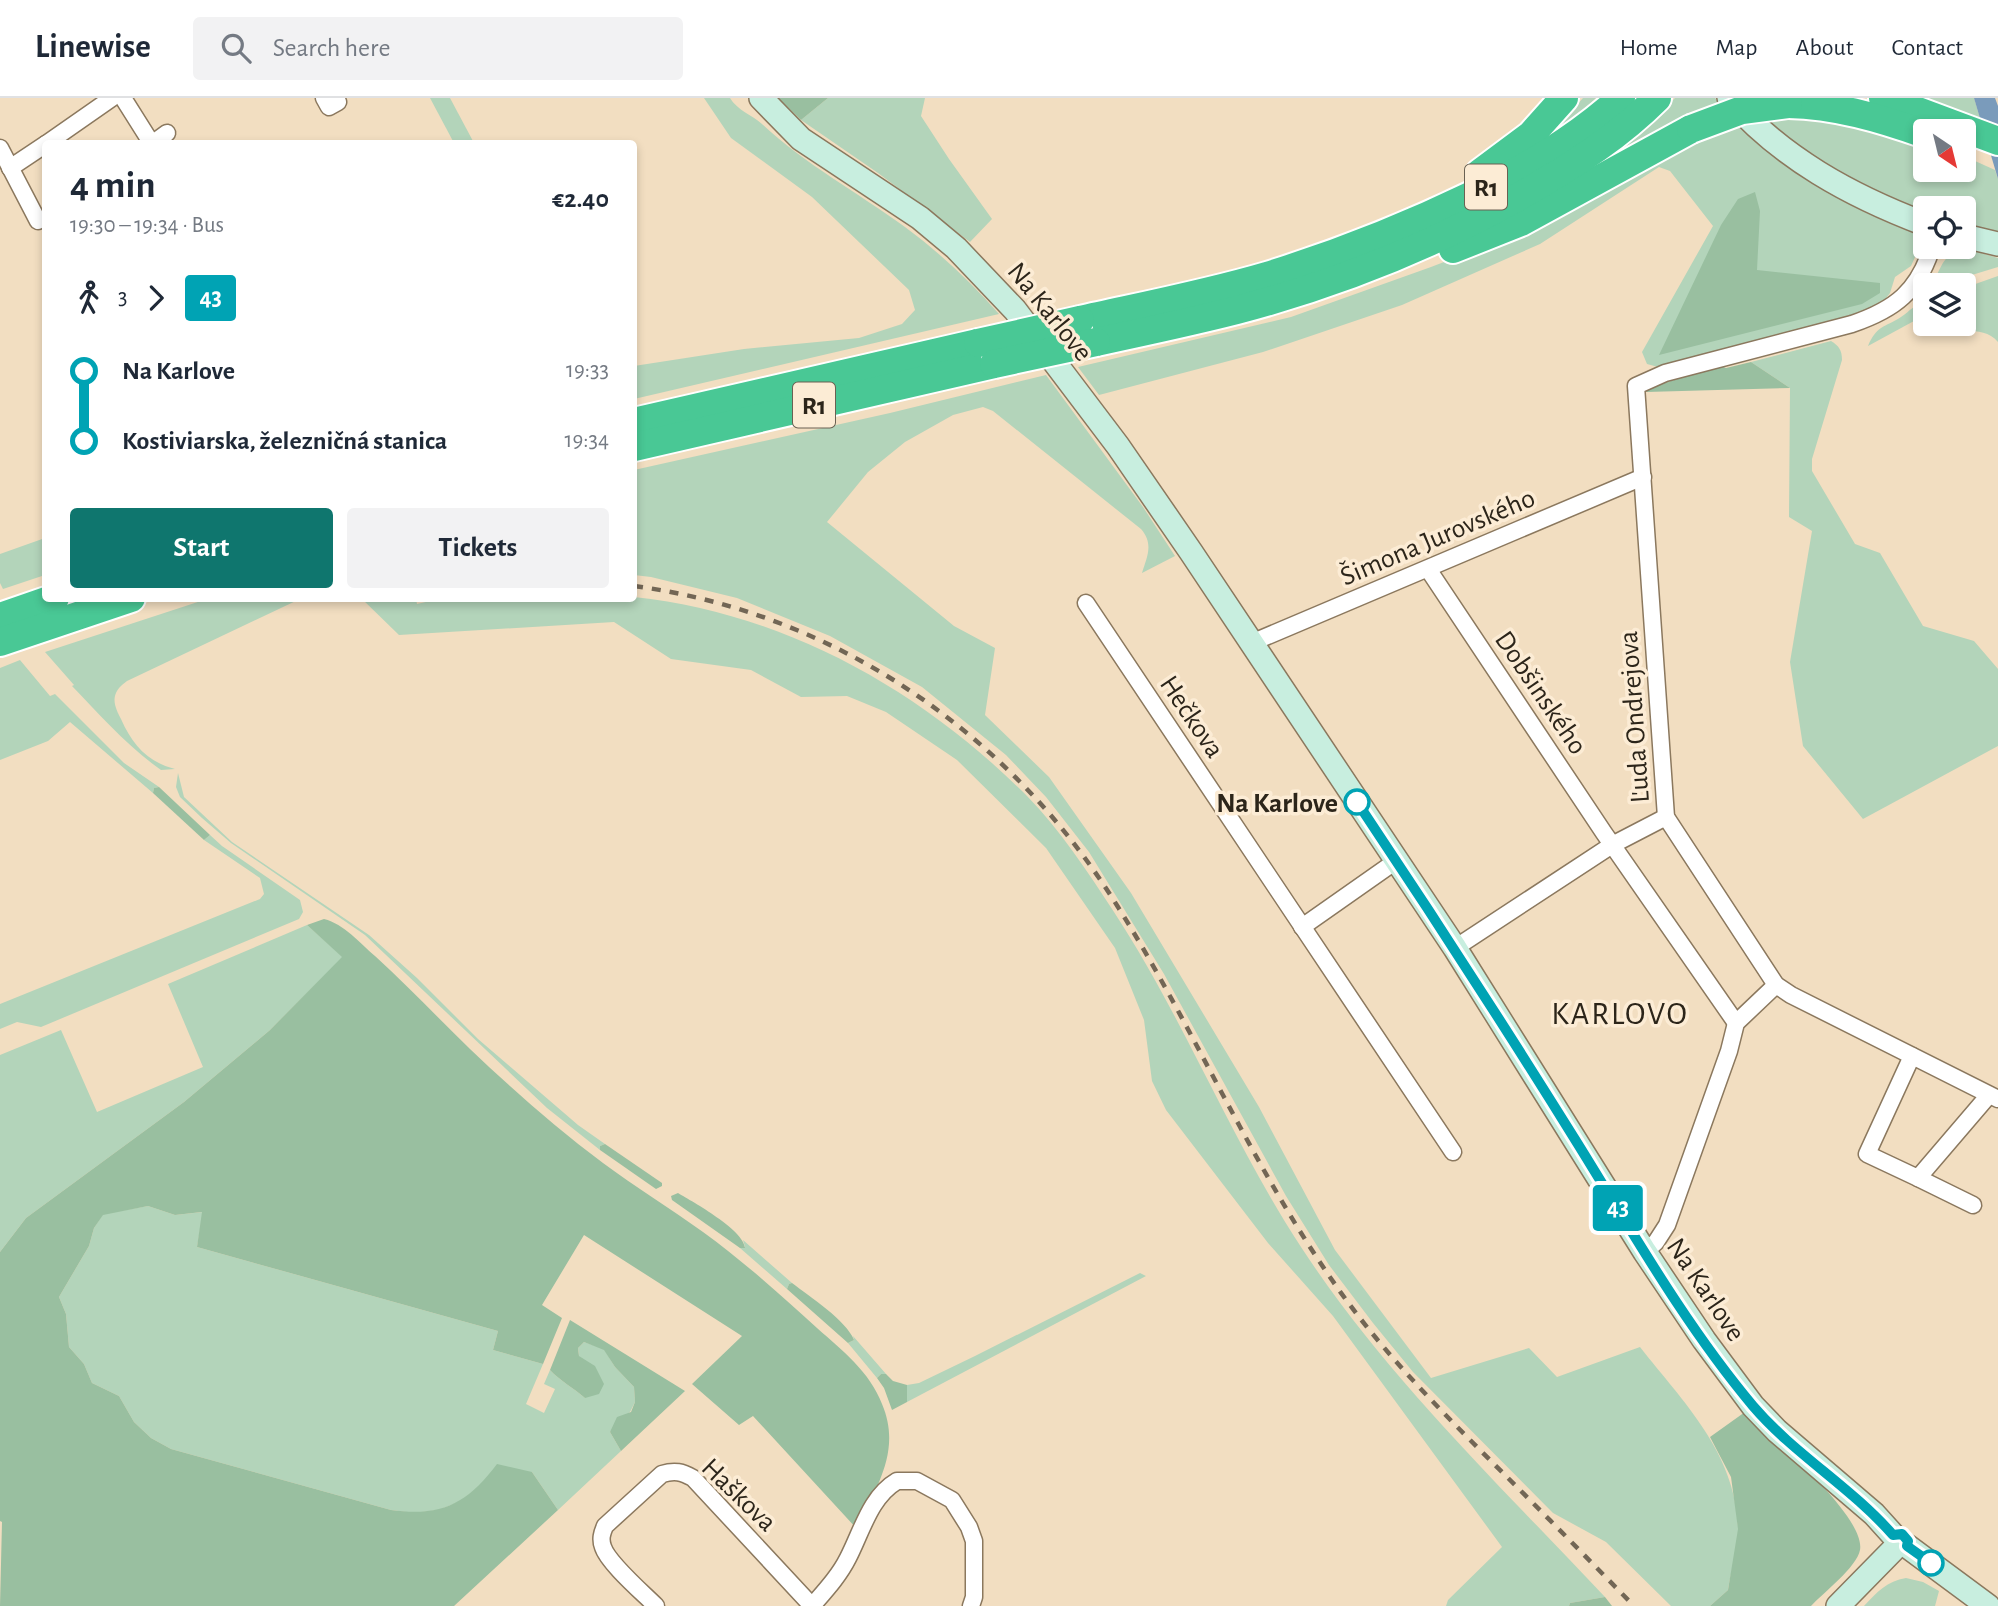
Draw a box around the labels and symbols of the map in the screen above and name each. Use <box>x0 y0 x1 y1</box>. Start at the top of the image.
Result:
north arrow <box>1913 119 1976 182</box>
road number: R1 <box>1465 164 1507 209</box>
street label: Na Karlove <box>1002 258 1097 367</box>
road number: R1 <box>793 382 835 428</box>
street label: Šimona Jurovského <box>1336 482 1539 591</box>
street label: Dobšinského <box>1489 627 1592 760</box>
street label: Ľuda Ondrejova <box>1615 630 1655 804</box>
street label: Hečkova <box>1154 671 1229 763</box>
marker: Na Karlove <box>1344 789 1370 815</box>
place label: Na Karlove <box>1216 790 1338 818</box>
district label: KARLOVO <box>1551 998 1689 1030</box>
line badge: 43 <box>1586 1185 1650 1231</box>
street label: Na Karlove <box>1661 1234 1750 1347</box>
street label: Haškova <box>696 1453 781 1537</box>
unlabelled marker <box>1918 1550 1944 1576</box>

